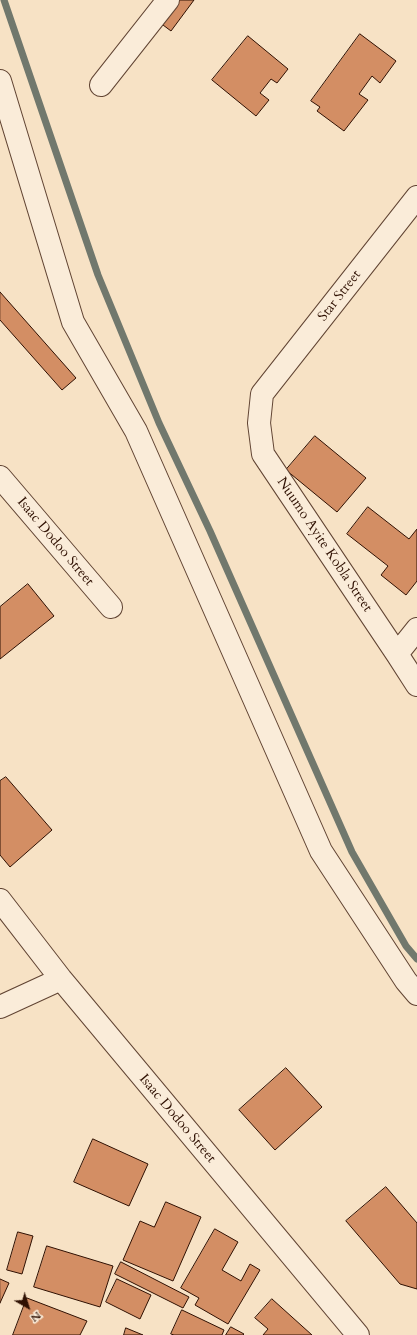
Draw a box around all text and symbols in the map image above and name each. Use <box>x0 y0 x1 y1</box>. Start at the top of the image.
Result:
street label: Star Street <box>315 267 365 325</box>
street label: Nuumo Ayite Kobla Street <box>273 474 375 616</box>
street label: Isaac Dodoo Street <box>13 494 97 590</box>
street label: Isaac Dodoo Street <box>135 1071 219 1167</box>
north arrow <box>8 1287 48 1327</box>
text: N <box>27 1308 44 1326</box>

